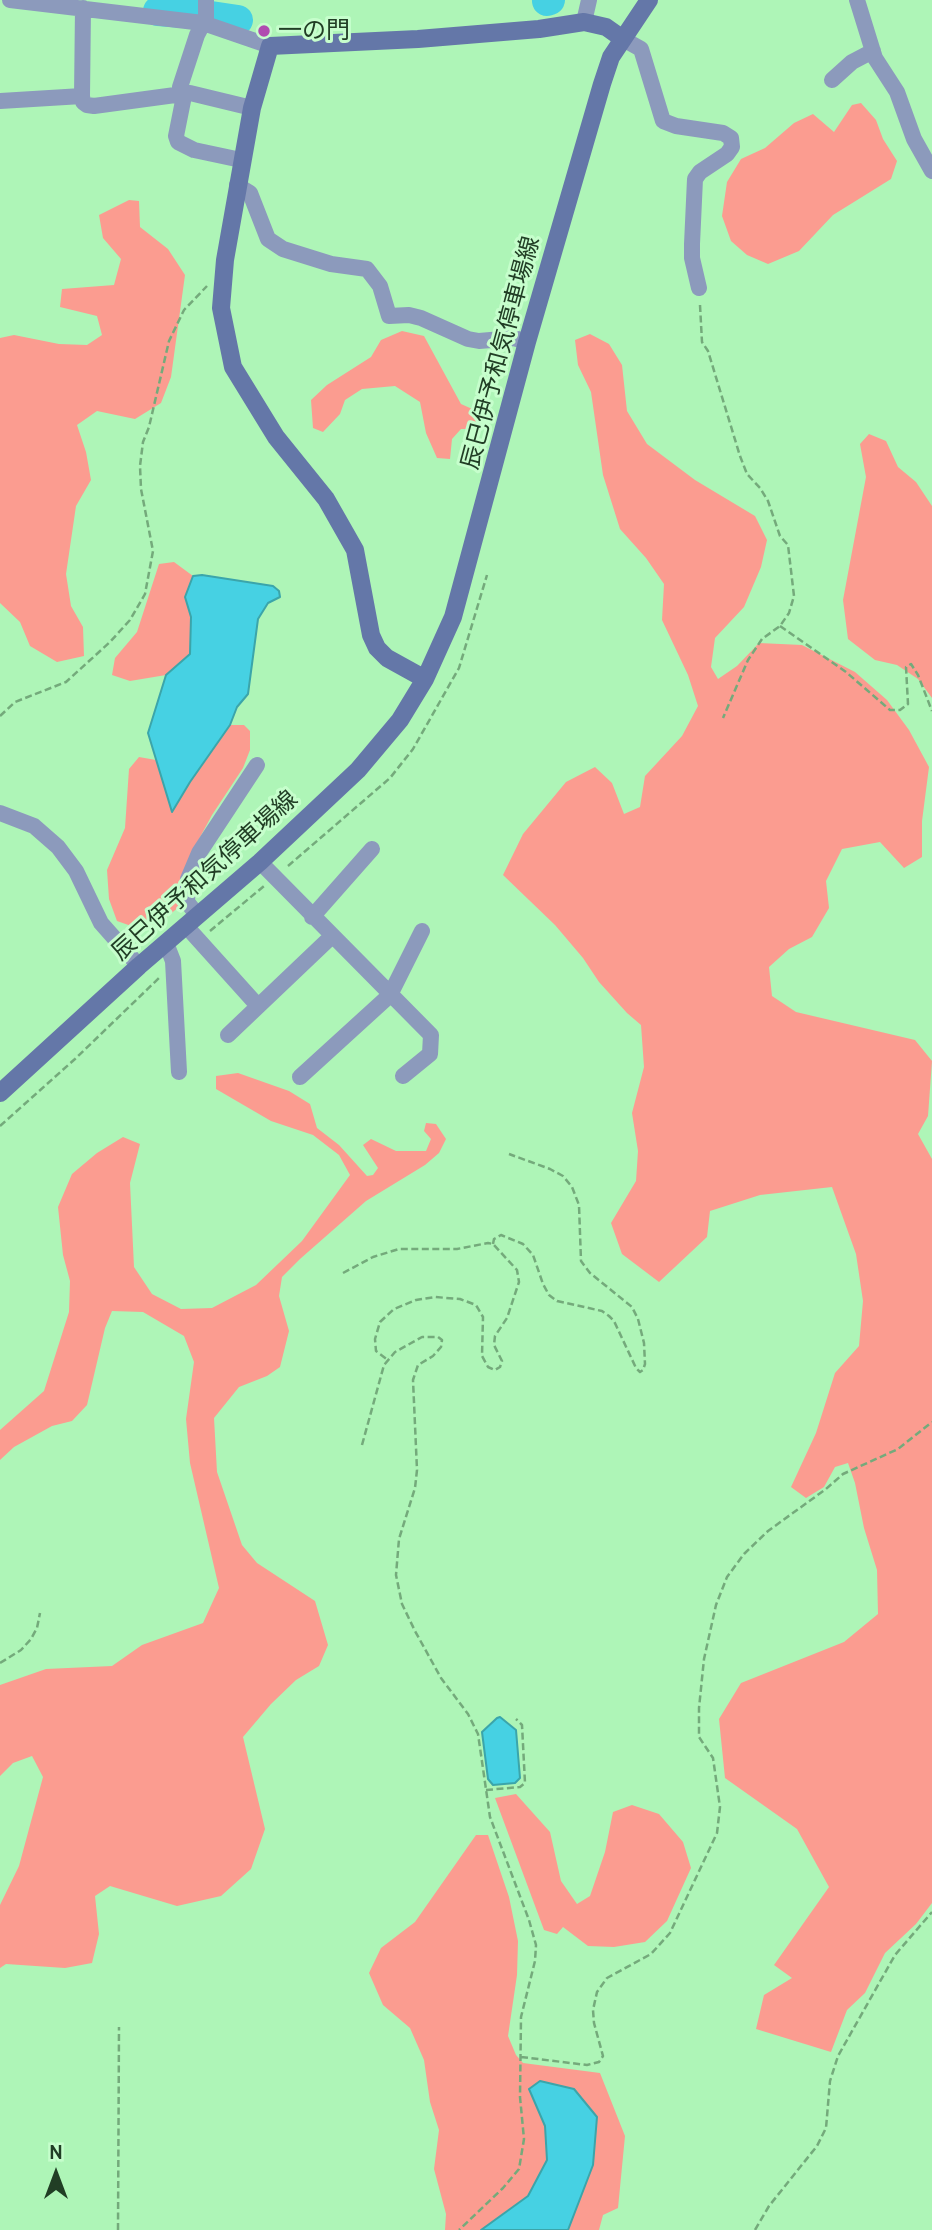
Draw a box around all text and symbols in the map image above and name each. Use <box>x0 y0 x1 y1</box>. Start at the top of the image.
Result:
place label: 一の門 <box>278 17 350 45</box>
marker: 一の門 <box>256 23 272 39</box>
street label: 辰巳伊予和気停車場線 <box>456 233 546 473</box>
street label: 辰巳伊予和気停車場線 <box>106 785 304 967</box>
north arrow <box>21 2139 91 2209</box>
text: N <box>49 2141 63 2164</box>

